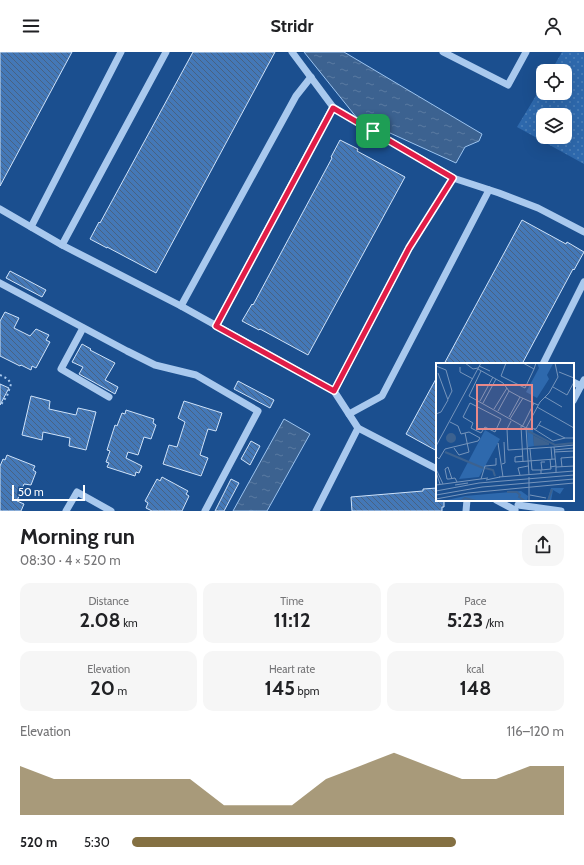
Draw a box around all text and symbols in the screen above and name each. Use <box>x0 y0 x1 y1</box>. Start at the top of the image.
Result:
icon: menu <box>20 15 42 37</box>
text: Stridr <box>271 15 313 37</box>
icon: person <box>542 15 564 37</box>
map controls <box>536 64 572 144</box>
button: locate <box>536 64 572 100</box>
button: layers <box>536 108 572 144</box>
pin <box>356 114 390 148</box>
icon: arrive <box>362 120 384 142</box>
inset map <box>436 363 574 501</box>
scale bar <box>12 483 85 502</box>
text: 50 m <box>18 485 44 499</box>
text: Morning run <box>20 523 135 550</box>
button: share <box>522 524 564 566</box>
text: 08:30 · 4 × 520 m <box>20 552 121 568</box>
text: Distance <box>88 594 129 608</box>
text: Time <box>280 594 304 608</box>
text: Pace <box>464 594 486 608</box>
text: 2.08 <box>80 608 121 632</box>
text: 11:12 <box>273 608 311 632</box>
text: 5:23 <box>447 608 483 632</box>
text: km <box>121 616 138 630</box>
text: /km <box>483 616 504 630</box>
text: Elevation <box>87 662 130 676</box>
text: Heart rate <box>269 662 315 676</box>
text: kcal <box>467 662 484 676</box>
text: 20 <box>90 676 115 700</box>
text: 145 <box>265 676 295 700</box>
text: 148 <box>459 676 491 700</box>
text: m <box>115 684 127 698</box>
text: bpm <box>295 684 319 698</box>
text: Elevation <box>20 723 71 739</box>
text: 116–120 m <box>507 723 564 739</box>
text: 520 m <box>20 834 57 850</box>
text: 5:30 <box>84 834 110 850</box>

